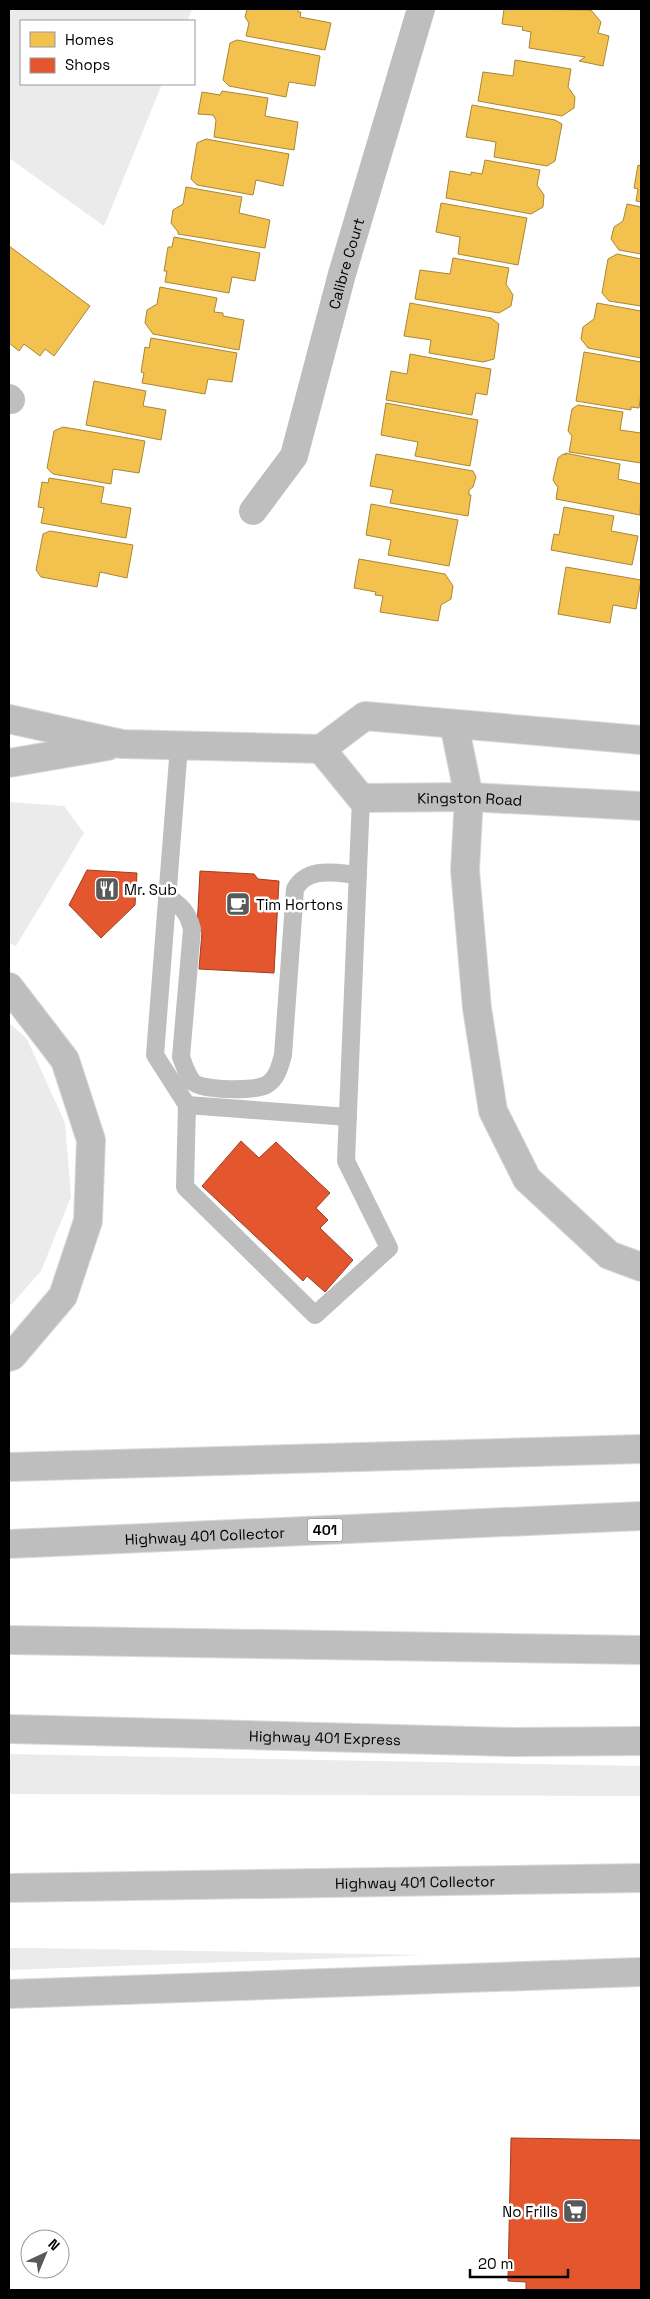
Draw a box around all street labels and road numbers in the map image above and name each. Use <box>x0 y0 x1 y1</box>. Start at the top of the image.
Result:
street label: Calibre Court <box>324 215 368 311</box>
street label: Kingston Road <box>417 787 523 809</box>
road number: 401 <box>308 1518 342 1542</box>
street label: Highway 401 Collector <box>124 1522 286 1548</box>
street label: Highway 401 Express <box>249 1726 401 1749</box>
street label: Highway 401 Collector <box>335 1871 496 1892</box>

